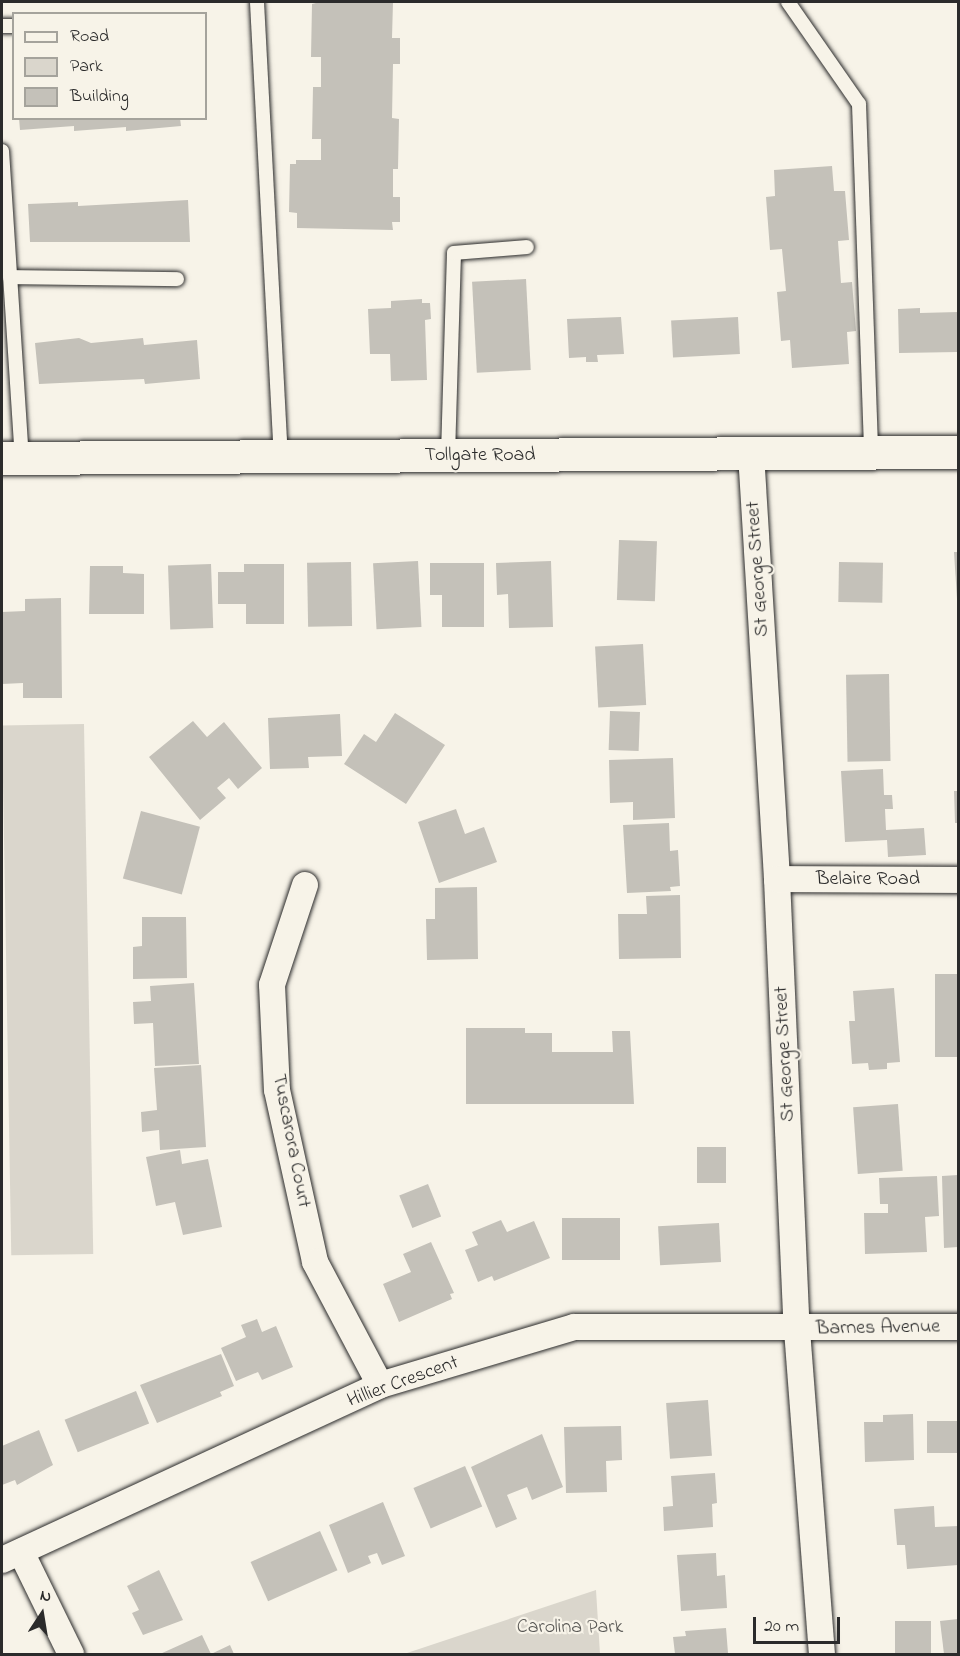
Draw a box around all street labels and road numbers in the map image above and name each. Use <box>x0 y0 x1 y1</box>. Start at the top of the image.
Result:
street label: Tollgate Road <box>424 443 536 467</box>
street label: St George Street <box>741 500 775 638</box>
street label: Belaire Road <box>816 867 920 891</box>
street label: St George Street <box>769 985 801 1123</box>
street label: Tuscarora Court <box>266 1072 316 1210</box>
street label: Barnes Avenue <box>816 1315 940 1341</box>
street label: Hillier Crescent <box>344 1351 462 1413</box>

